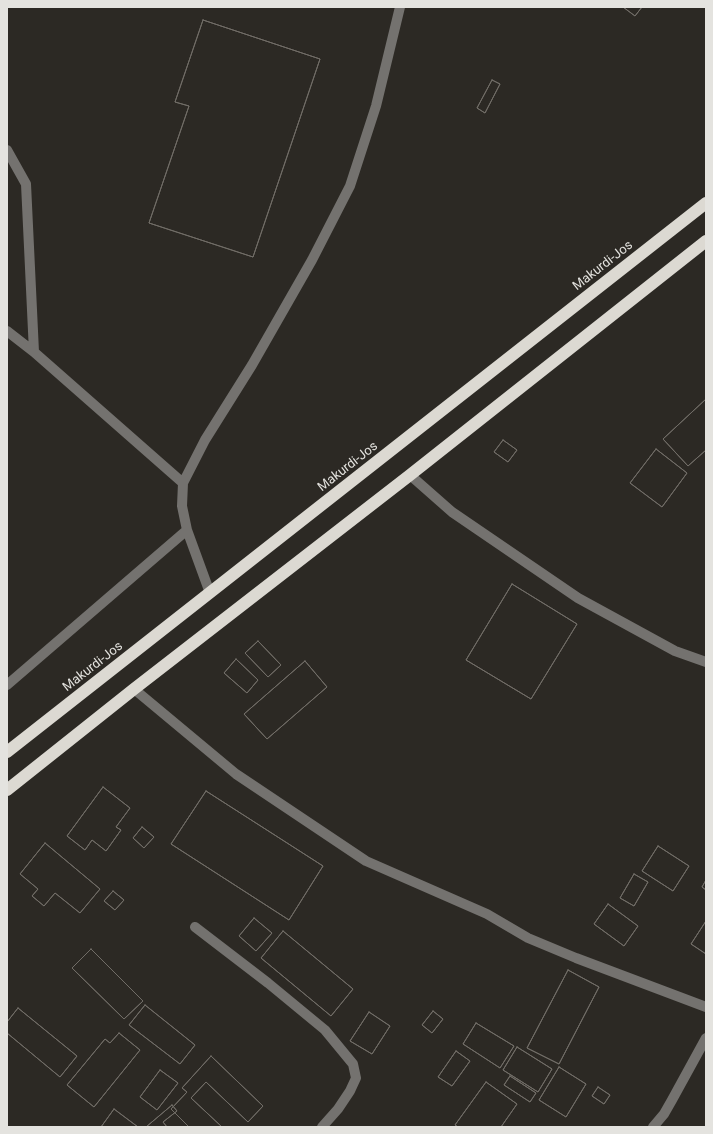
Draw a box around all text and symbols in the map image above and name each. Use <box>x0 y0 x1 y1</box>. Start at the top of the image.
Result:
street label: Makurdi-Jos <box>570 238 636 294</box>
street label: Makurdi-Jos <box>315 439 381 495</box>
street label: Makurdi-Jos <box>60 639 126 695</box>

